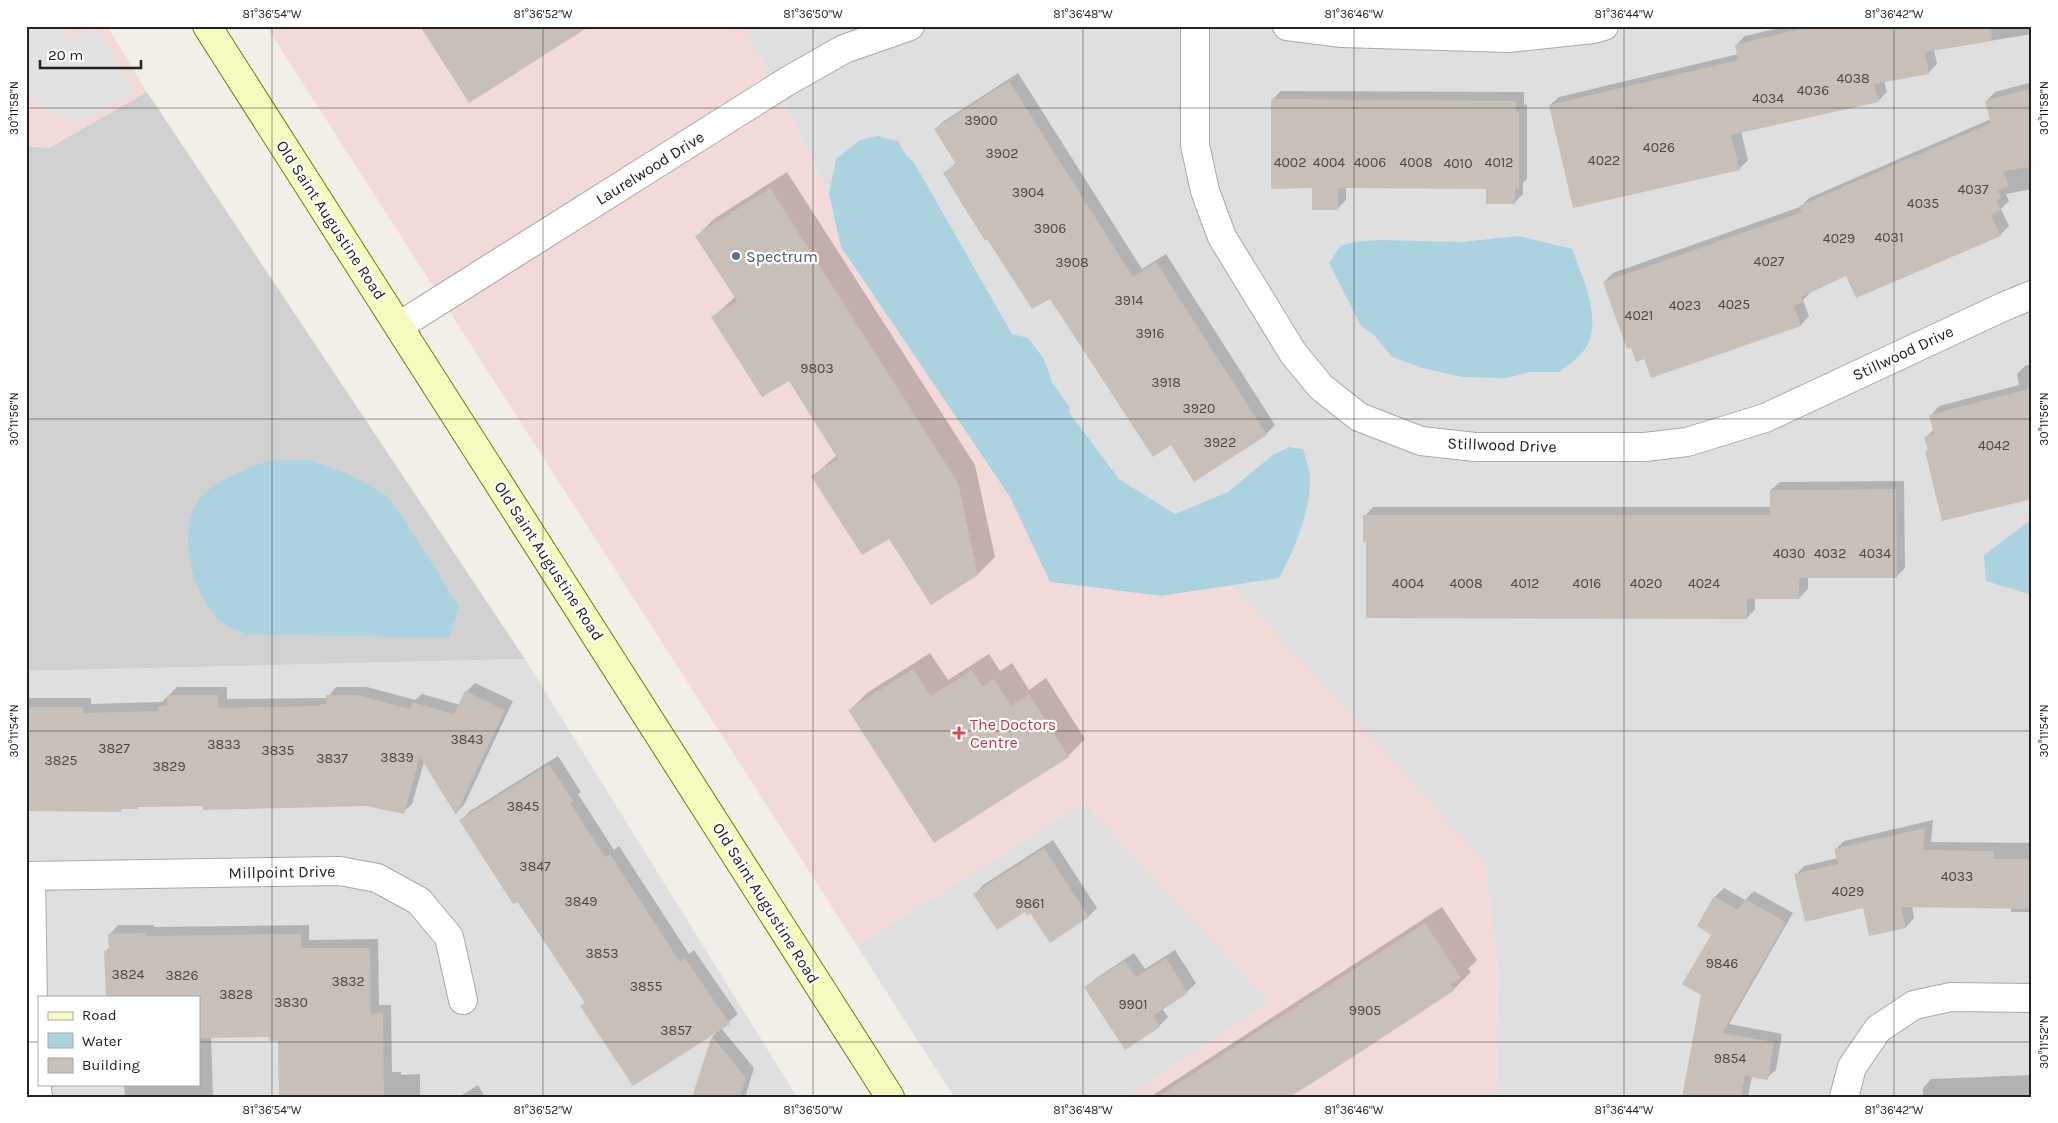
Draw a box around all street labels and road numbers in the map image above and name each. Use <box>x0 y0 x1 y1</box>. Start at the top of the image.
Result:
street label: Laurelwood Drive <box>592 127 708 209</box>
street label: Old Saint Augustine Road <box>272 137 390 303</box>
street label: Stillwood Drive <box>1850 321 1956 385</box>
street label: Stillwood Drive <box>1447 434 1557 456</box>
street label: Old Saint Augustine Road <box>490 478 608 644</box>
street label: Old Saint Augustine Road <box>709 819 823 987</box>
street label: Millpoint Drive <box>228 862 336 882</box>

